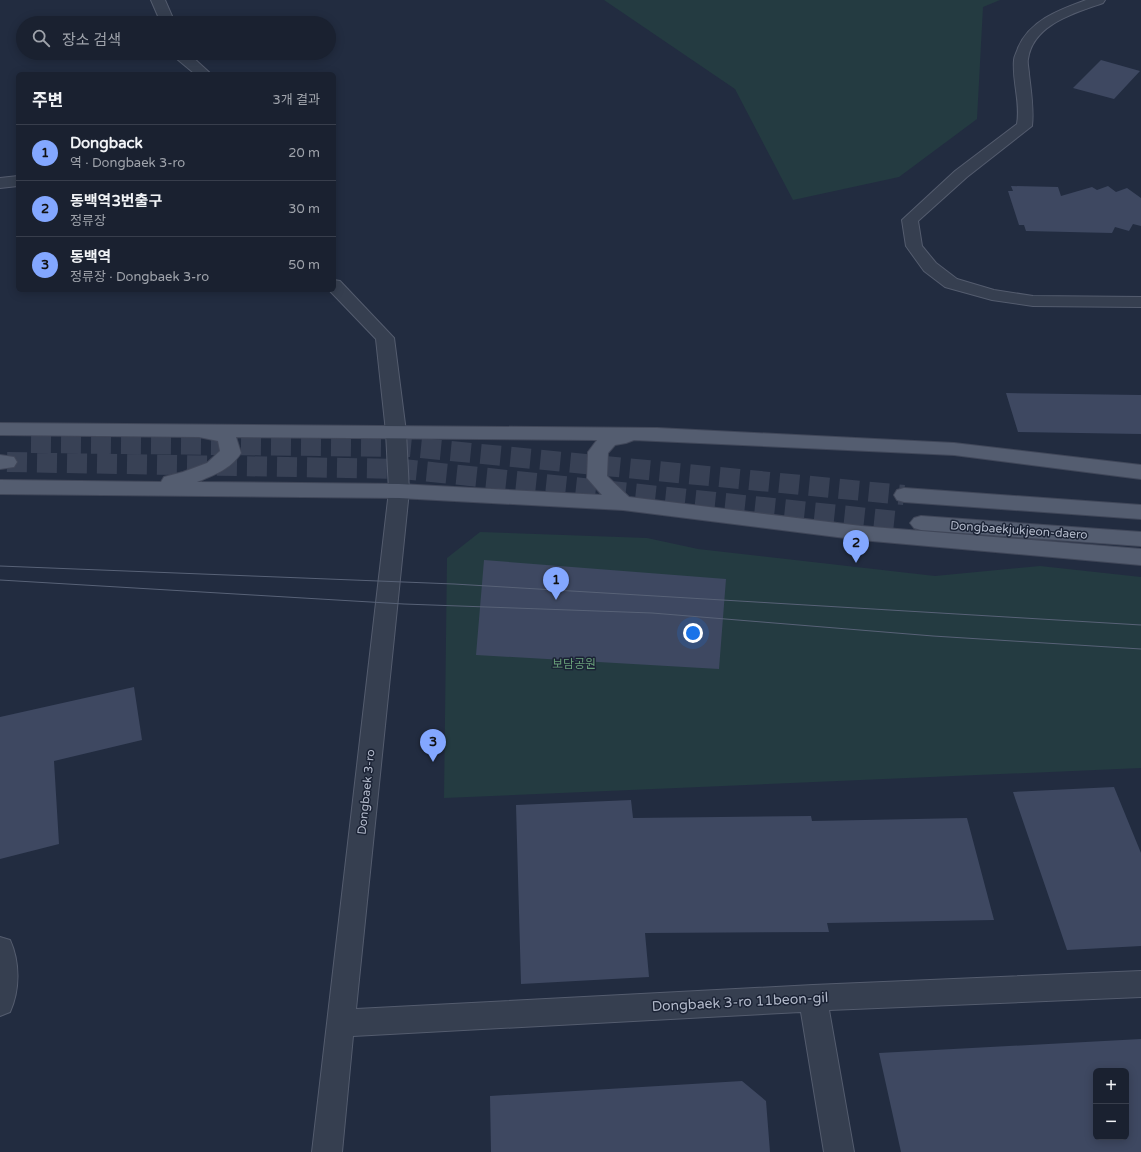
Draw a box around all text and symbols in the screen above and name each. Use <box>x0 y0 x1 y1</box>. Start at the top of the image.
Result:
search box <box>16 16 336 60</box>
icon: search <box>30 27 52 49</box>
text: 장소 검색 <box>62 31 121 49</box>
text: 주변 <box>32 90 63 111</box>
text: 3개 결과 <box>273 92 320 108</box>
text: Dongback <box>70 134 143 152</box>
text: 1 <box>41 145 49 161</box>
text: 20 m <box>288 145 320 161</box>
text: 역 · Dongbaek 3-ro <box>70 155 185 171</box>
text: 동백역3번출구 <box>70 192 162 210</box>
text: 2 <box>41 201 49 217</box>
text: 30 m <box>288 201 320 217</box>
text: 정류장 <box>70 213 106 229</box>
text: 동백역 <box>70 248 111 266</box>
text: 3 <box>41 257 49 273</box>
text: 50 m <box>288 257 320 273</box>
text: 정류장 · Dongbaek 3-ro <box>70 269 209 285</box>
street label: Dongbaekjukjeon-daero <box>950 518 1088 542</box>
pin: 2 <box>843 530 869 563</box>
pin: 1 <box>543 567 569 600</box>
your location <box>683 623 703 643</box>
park label: 보담공원 <box>552 657 596 671</box>
pin: 3 <box>420 729 446 762</box>
street label: Dongbaek 3-ro <box>355 749 377 835</box>
street label: Dongbaek 3-ro 11beon-gil <box>651 989 829 1015</box>
map controls <box>1093 1068 1129 1140</box>
button: + <box>1093 1068 1129 1104</box>
button: − <box>1093 1104 1129 1140</box>

